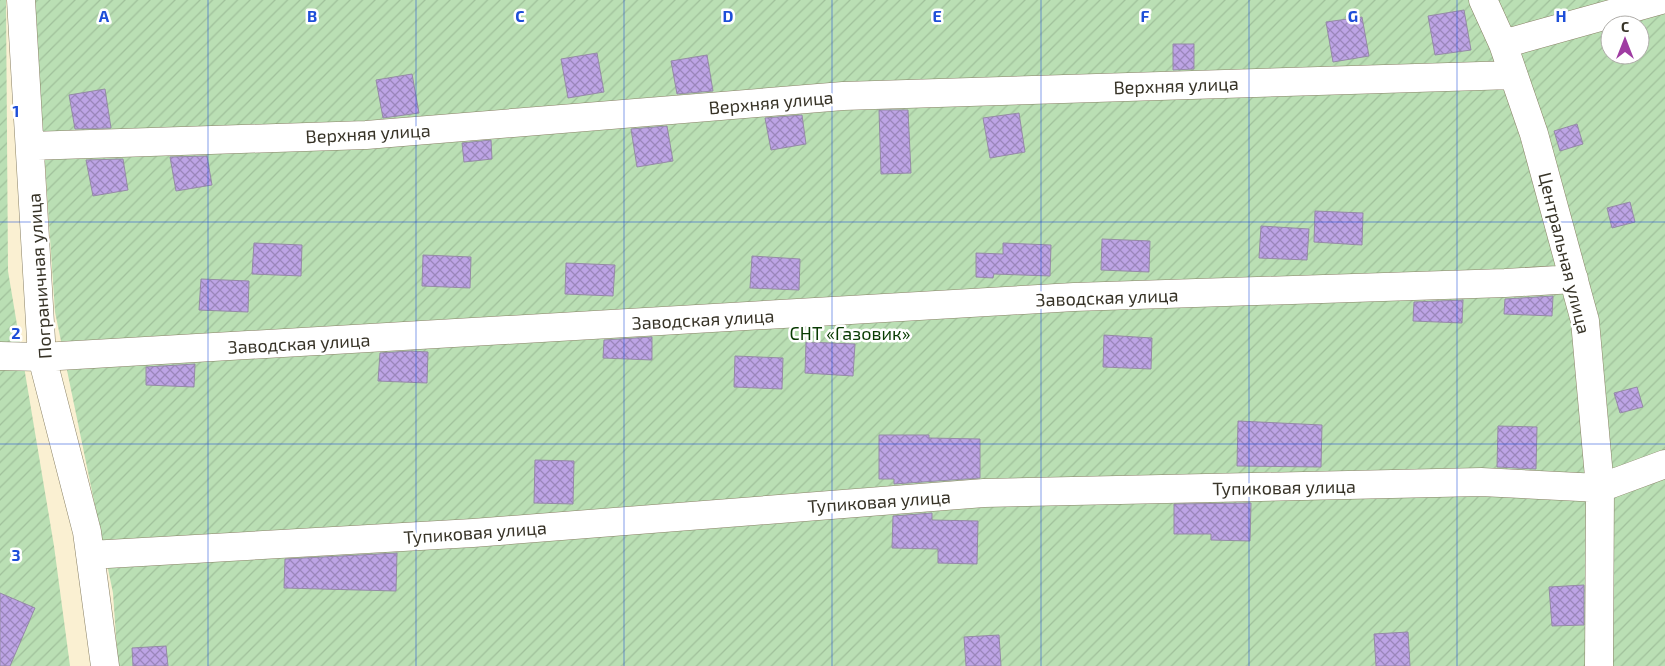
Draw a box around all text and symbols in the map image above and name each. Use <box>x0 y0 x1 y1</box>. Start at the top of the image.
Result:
text: A <box>99 6 110 25</box>
text: B <box>307 6 317 25</box>
text: C <box>515 6 525 25</box>
text: D <box>723 6 734 25</box>
text: E <box>932 6 942 25</box>
text: F <box>1141 6 1150 25</box>
text: G <box>1348 6 1358 25</box>
text: H <box>1555 6 1567 25</box>
north arrow <box>1600 15 1650 65</box>
text: С <box>1621 18 1629 35</box>
street label: Верхняя улица <box>1113 72 1239 98</box>
street label: Верхняя улица <box>708 86 834 118</box>
text: 1 <box>13 101 19 120</box>
street label: Верхняя улица <box>305 119 431 147</box>
street label: Центральная улица <box>1534 170 1596 336</box>
street label: Пограничная улица <box>22 192 56 360</box>
street label: Заводская улица <box>1035 284 1179 310</box>
street label: Заводская улица <box>631 304 775 334</box>
park label: СНТ «Газовик» <box>790 322 910 344</box>
text: 2 <box>11 323 21 342</box>
street label: Заводская улица <box>227 328 371 358</box>
street label: Тупиковая улица <box>1212 475 1356 499</box>
street label: Тупиковая улица <box>807 485 951 517</box>
street label: Тупиковая улица <box>403 516 547 548</box>
text: 3 <box>11 545 21 564</box>

